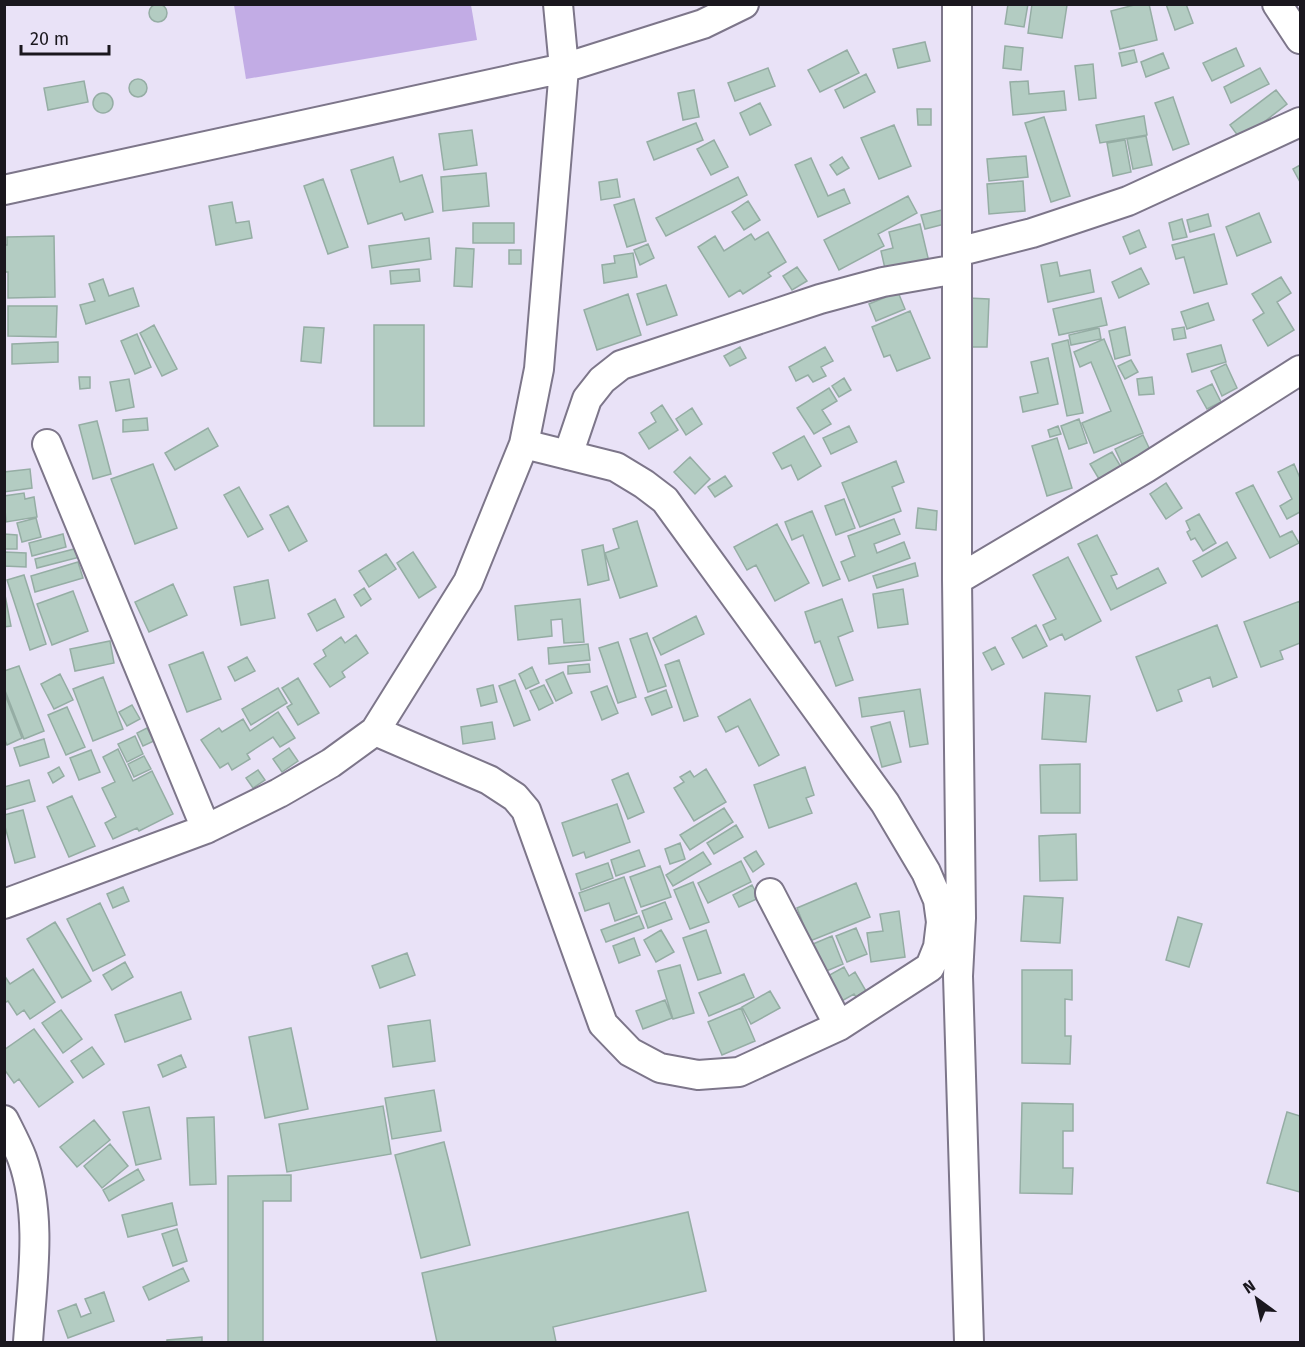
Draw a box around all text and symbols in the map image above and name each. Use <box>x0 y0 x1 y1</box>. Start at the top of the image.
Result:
scale bar <box>21 18 110 56</box>
text: 20 m <box>30 28 69 50</box>
north arrow <box>1227 1269 1287 1329</box>
text: N <box>1239 1276 1259 1298</box>

